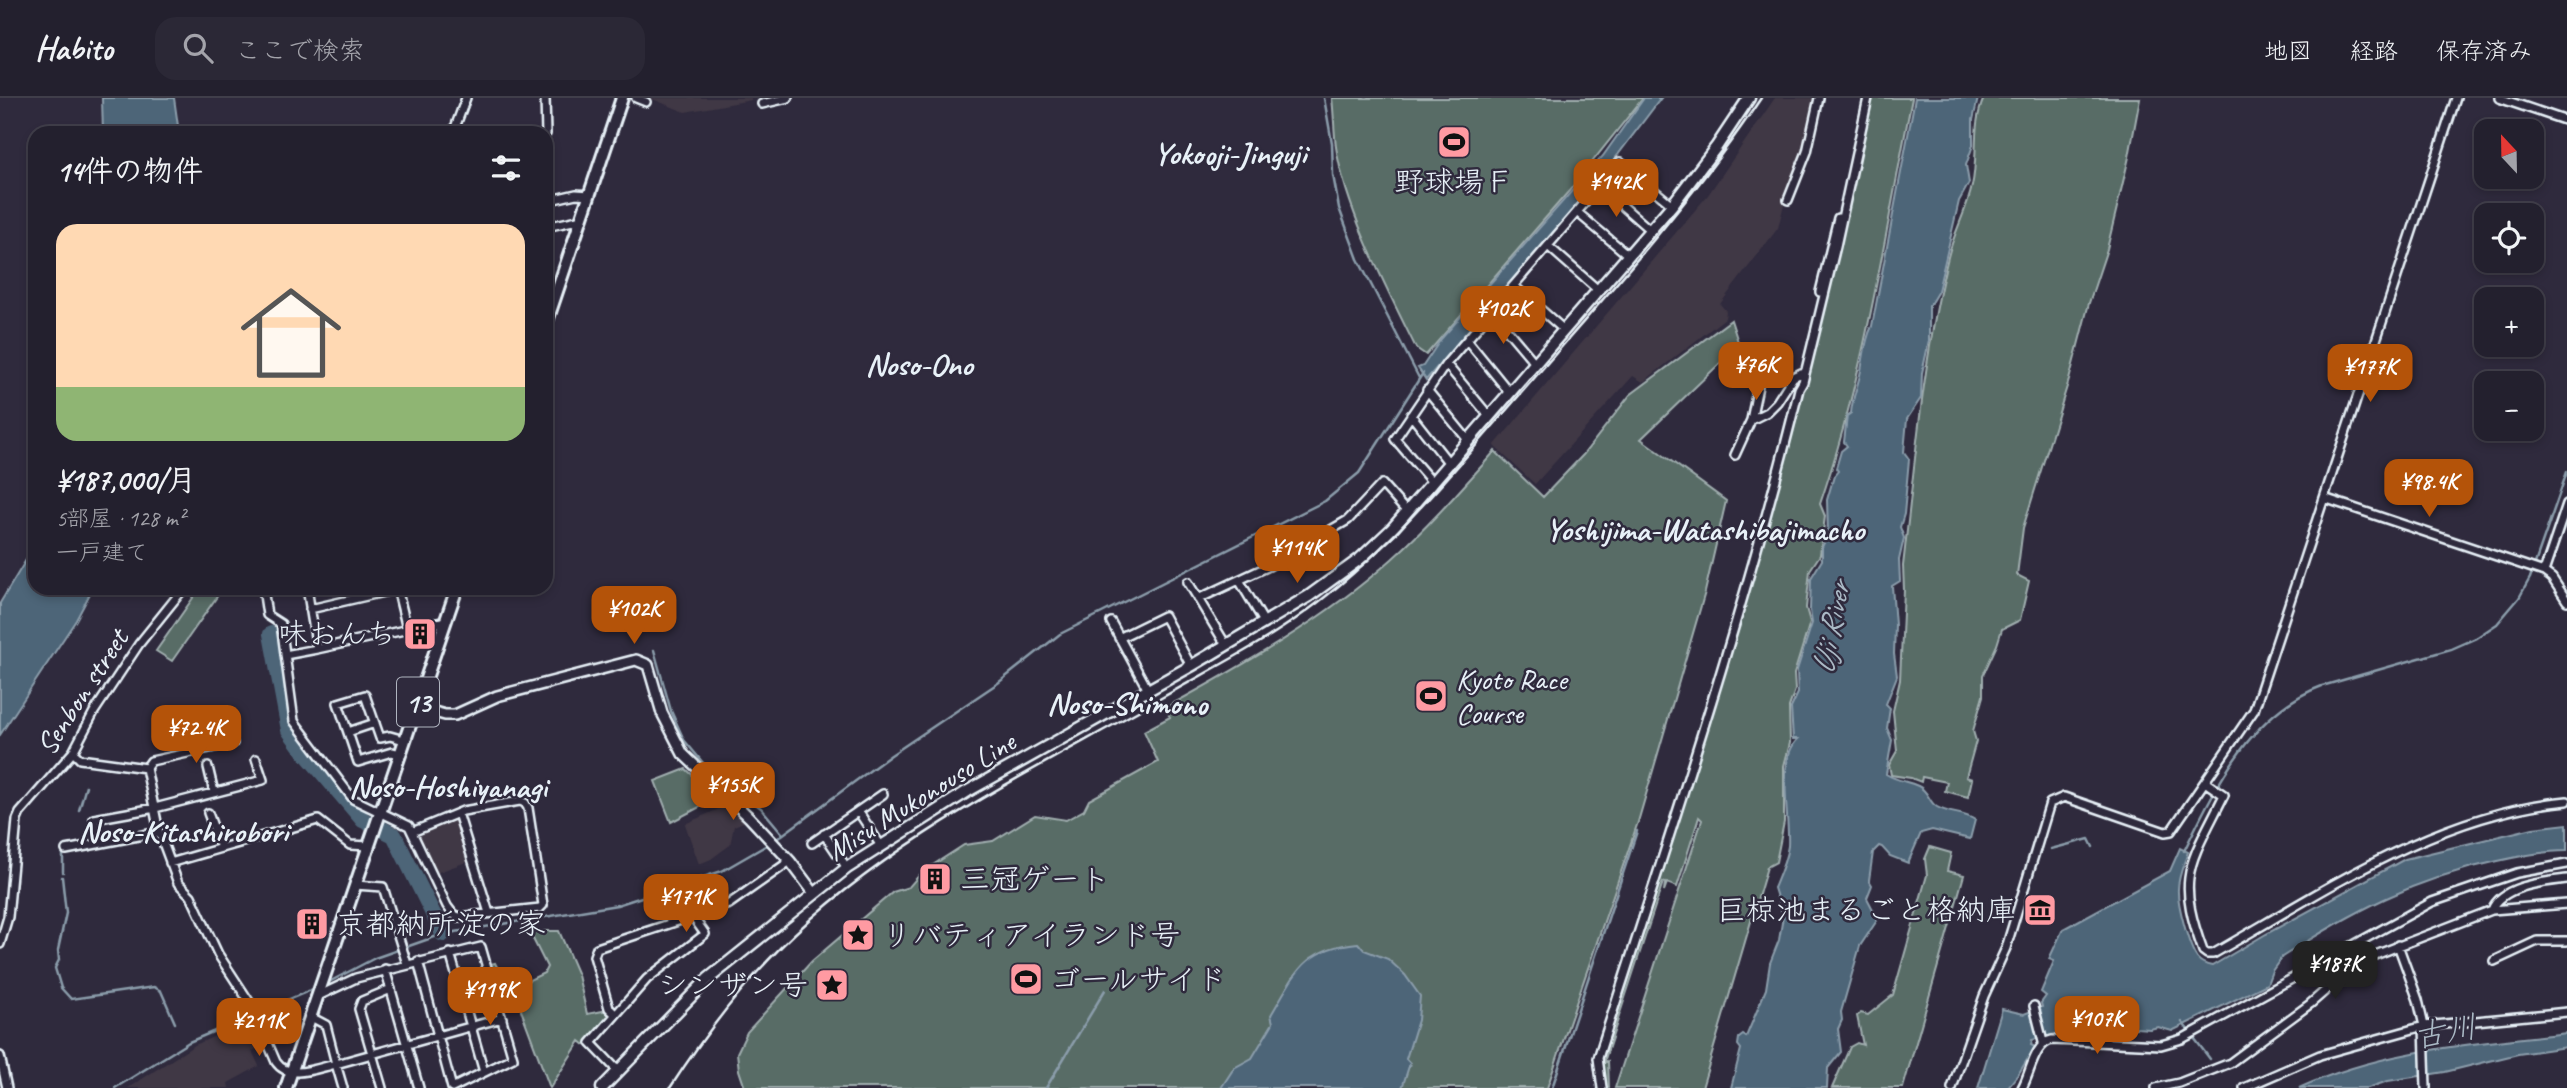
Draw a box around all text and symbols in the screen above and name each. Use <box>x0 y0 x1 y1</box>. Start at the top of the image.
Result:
search box <box>155 17 645 80</box>
text: Habito <box>35 27 113 69</box>
icon: search <box>179 29 217 67</box>
text: ここで検索 <box>235 34 365 67</box>
text: 地図 <box>2264 36 2312 66</box>
text: 経路 <box>2350 36 2398 66</box>
text: 保存済み <box>2436 36 2532 66</box>
north arrow <box>2474 119 2544 189</box>
map controls <box>2474 119 2544 441</box>
sports icon: 野球場Ｆ <box>1435 123 1473 161</box>
district label: Yokooji-Jinguji <box>1154 133 1311 174</box>
icon: filters <box>487 149 525 187</box>
text: 14件の物件 <box>56 152 203 190</box>
pin: ¥142K <box>1567 159 1665 219</box>
place label: 野球場Ｆ <box>1394 163 1514 201</box>
text: ¥142K <box>1589 167 1643 196</box>
button: locate <box>2474 203 2544 273</box>
icon: home <box>228 270 354 396</box>
pin: ¥102K <box>1454 286 1552 346</box>
button: + <box>2474 287 2544 357</box>
text: ¥102K <box>1476 294 1530 323</box>
pin: ¥76K <box>1715 342 1797 402</box>
district label: Noso-Ono <box>865 344 975 385</box>
pin: ¥177K <box>2321 344 2419 404</box>
text: ¥76K <box>1734 350 1778 379</box>
text: ¥177K <box>2344 352 2396 381</box>
button: − <box>2474 371 2544 441</box>
pin: ¥98.4K <box>2372 460 2486 519</box>
text: ¥187,000/月 <box>56 461 196 499</box>
text: ¥98.4K <box>2400 467 2458 496</box>
text: 5部屋 · 128 m² <box>56 504 185 533</box>
district label: Yoshijima-Watashibajimacho <box>1546 509 1867 550</box>
pin: ¥114K <box>1248 526 1346 585</box>
text: ¥114K <box>1270 533 1324 562</box>
text: 一戸建て <box>56 538 148 567</box>
water label: Uji River <box>1802 573 1860 677</box>
pin: ¥102K <box>585 587 683 646</box>
text: ¥102K <box>607 594 661 623</box>
place label: 味おんち <box>278 615 396 653</box>
building icon: 味おんち <box>401 615 439 653</box>
street label: Senbon street <box>27 620 138 762</box>
place label: Kyoto Race Course <box>1456 660 1569 732</box>
sports icon: Kyoto Race Course <box>1412 677 1450 715</box>
road number: 13 <box>397 678 439 726</box>
district label: Noso-Shimono <box>1047 683 1209 724</box>
pin: ¥72.4K <box>139 706 253 765</box>
text: ¥72.4K <box>167 713 225 742</box>
street label: Misu Mukonouso Line <box>820 722 1024 869</box>
pin: ¥155K <box>684 762 782 822</box>
district label: Noso-Hoshiyanagi <box>349 766 551 807</box>
text: ¥155K <box>707 770 759 799</box>
district label: Noso-Kitashirobori <box>78 811 293 852</box>
building icon: 三冠ゲート <box>916 860 954 898</box>
place label: 三冠ゲート <box>960 860 1110 898</box>
pin: ¥171K <box>637 874 735 934</box>
text: ¥171K <box>660 882 713 911</box>
place label: 巨椋池まるごと格納庫 <box>1716 891 2016 929</box>
museum icon: 巨椋池まるごと格納庫 <box>2021 891 2059 929</box>
building icon: 京都納所淀の家 <box>293 905 331 943</box>
place label: 京都納所淀の家 <box>336 905 546 943</box>
place icon: リバティアイランド号 <box>839 916 877 954</box>
place label: リバティアイランド号 <box>882 916 1180 954</box>
pin: ¥187K <box>2286 942 2384 1001</box>
text: ¥187K <box>2309 949 2362 978</box>
sports icon: ゴールサイド <box>1007 960 1045 998</box>
place label: ゴールサイド <box>1050 960 1226 998</box>
place label: シンザン号 <box>657 966 808 1004</box>
place icon: シンザン号 <box>813 966 851 1004</box>
pin: ¥119K <box>441 968 539 1027</box>
text: ¥119K <box>464 975 516 1004</box>
pin: ¥107K <box>2048 996 2146 1056</box>
pin: ¥211K <box>210 998 308 1058</box>
text: ¥107K <box>2071 1004 2124 1033</box>
text: ¥211K <box>232 1006 286 1035</box>
water label: 古川 <box>2410 1006 2480 1057</box>

